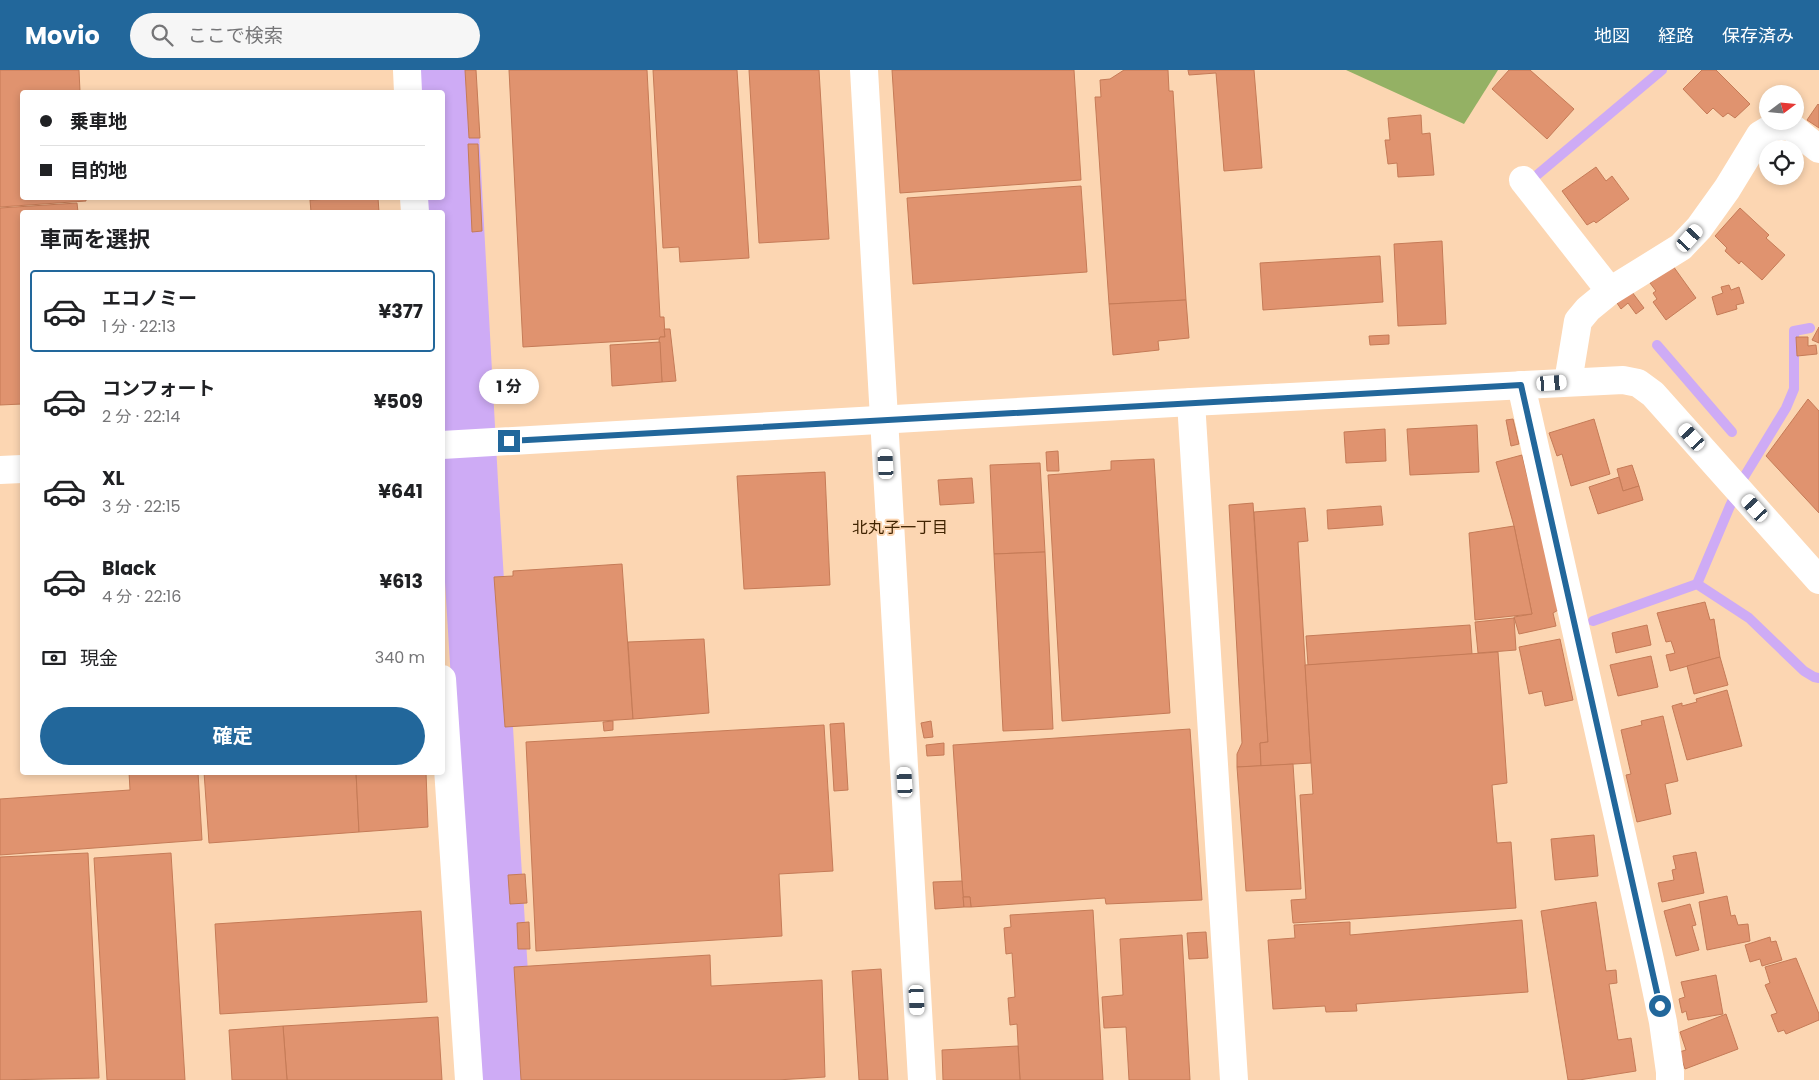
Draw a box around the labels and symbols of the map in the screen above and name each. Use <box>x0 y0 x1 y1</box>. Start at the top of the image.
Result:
north arrow <box>1759 85 1804 130</box>
car <box>1674 222 1705 254</box>
callout: 1 分 <box>479 368 539 404</box>
car <box>1536 374 1567 392</box>
car <box>1676 421 1707 453</box>
route end <box>498 430 520 452</box>
car <box>877 449 894 479</box>
car <box>1739 492 1770 524</box>
district label: 北丸子一丁目 <box>852 516 948 539</box>
car <box>896 767 913 797</box>
car <box>908 985 925 1015</box>
route start <box>1649 995 1671 1017</box>

